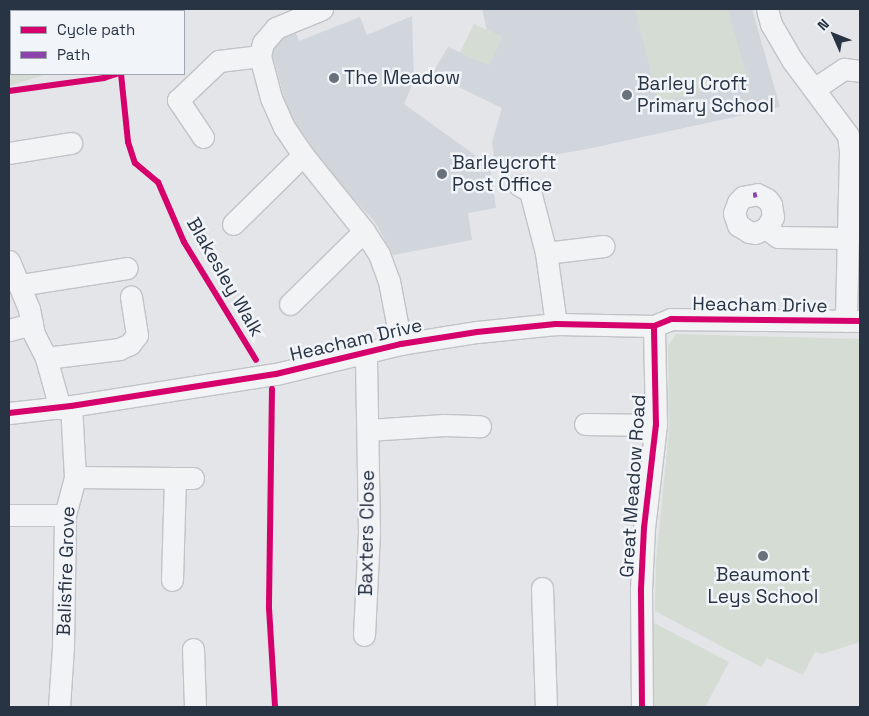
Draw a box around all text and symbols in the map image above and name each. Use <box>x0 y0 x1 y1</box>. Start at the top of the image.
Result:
legend <box>10 10 185 75</box>
north arrow <box>809 10 859 60</box>
text: N <box>813 15 833 34</box>
text: Cycle path <box>57 20 135 39</box>
text: Path <box>57 45 90 64</box>
place label: The Meadow <box>344 67 460 89</box>
marker: The Meadow <box>328 72 340 84</box>
place label: Barley Croft Primary School <box>637 73 774 117</box>
marker: Barley Croft Primary School <box>621 89 633 101</box>
place label: Barleycroft Post Office <box>452 152 557 196</box>
marker: Barleycroft Post Office <box>436 168 448 180</box>
street label: Blakesley Walk <box>182 213 268 341</box>
street label: Heacham Drive <box>692 292 828 318</box>
street label: Heacham Drive <box>288 314 424 366</box>
street label: Great Meadow Road <box>615 394 651 578</box>
street label: Baxters Close <box>355 470 379 596</box>
street label: Balisfire Grove <box>52 506 80 636</box>
marker: Beaumont Leys School <box>757 550 769 562</box>
place label: Beaumont Leys School <box>708 564 818 608</box>

